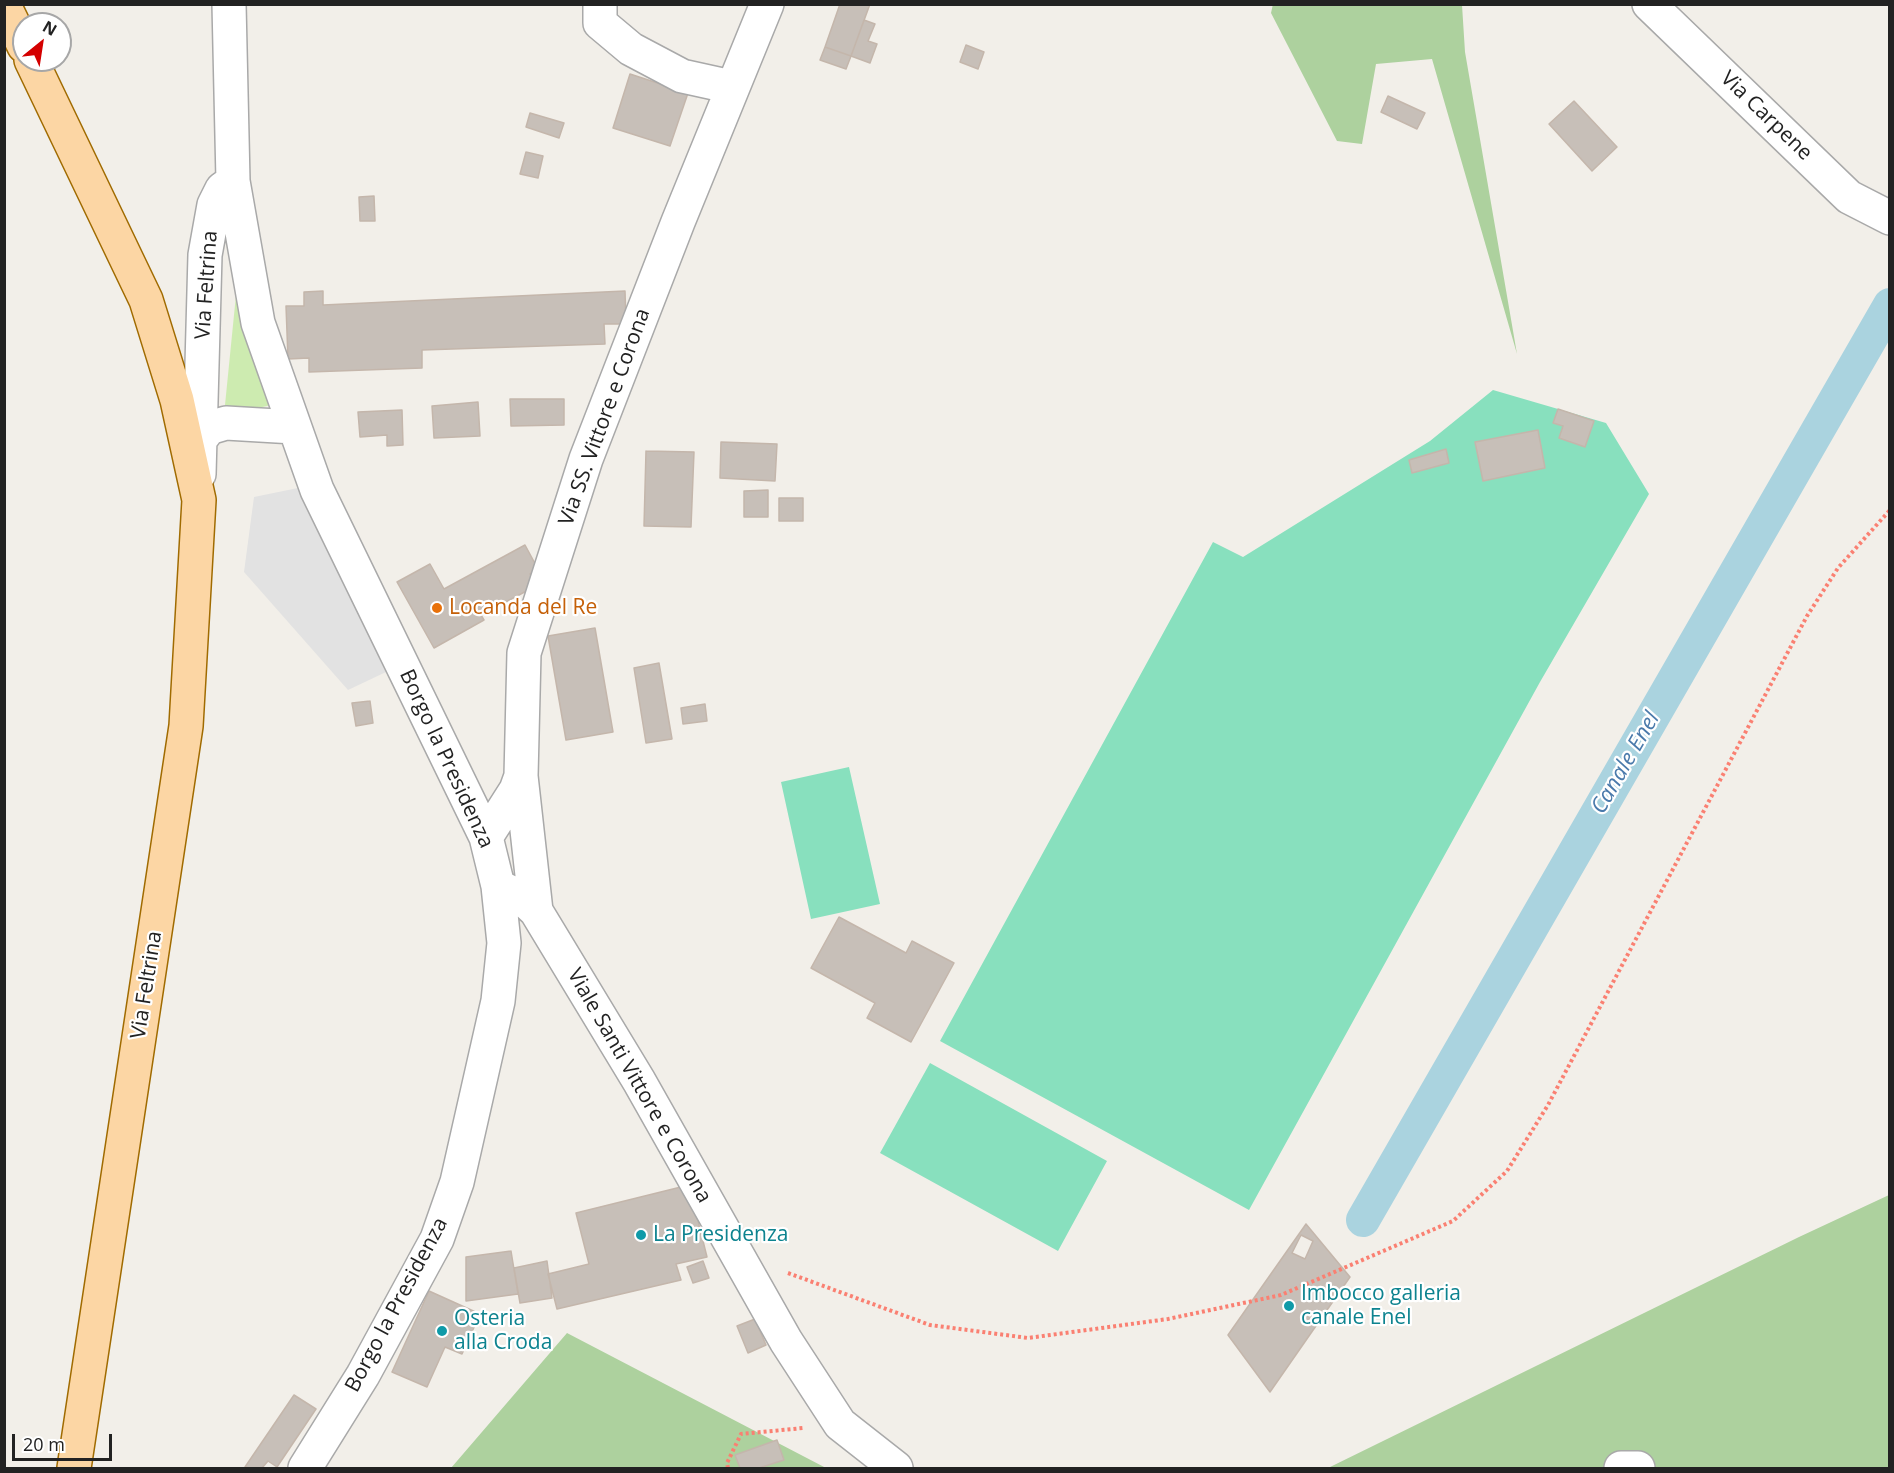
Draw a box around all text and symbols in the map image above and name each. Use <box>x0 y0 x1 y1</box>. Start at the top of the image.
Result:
north arrow <box>12 12 72 72</box>
text: N <box>39 15 61 41</box>
street label: Via Carpene <box>1715 66 1817 166</box>
street label: Via Feltrina <box>191 230 223 340</box>
street label: Via SS. Vittore e Corona <box>554 305 656 529</box>
place label: Locanda del Re <box>449 595 597 621</box>
marker: Locanda del Re <box>430 601 444 615</box>
street label: Borgo la Presidenza <box>394 666 498 852</box>
water label: Canale Enel <box>1586 707 1666 819</box>
street label: Via Feltrina <box>126 929 168 1041</box>
street label: Viale Santi Vittore e Corona <box>561 964 717 1208</box>
street label: Borgo la Presidenza <box>340 1213 454 1397</box>
place label: La Presidenza <box>653 1222 788 1248</box>
marker: La Presidenza <box>634 1228 648 1242</box>
place label: Imbocco galleria canale Enel <box>1301 1281 1461 1331</box>
marker: Imbocco galleria canale Enel <box>1282 1299 1296 1313</box>
place label: Osteria alla Croda <box>454 1306 552 1356</box>
marker: Osteria alla Croda <box>435 1324 449 1338</box>
scale bar <box>15 1422 116 1460</box>
text: 20 m <box>23 1432 65 1456</box>

